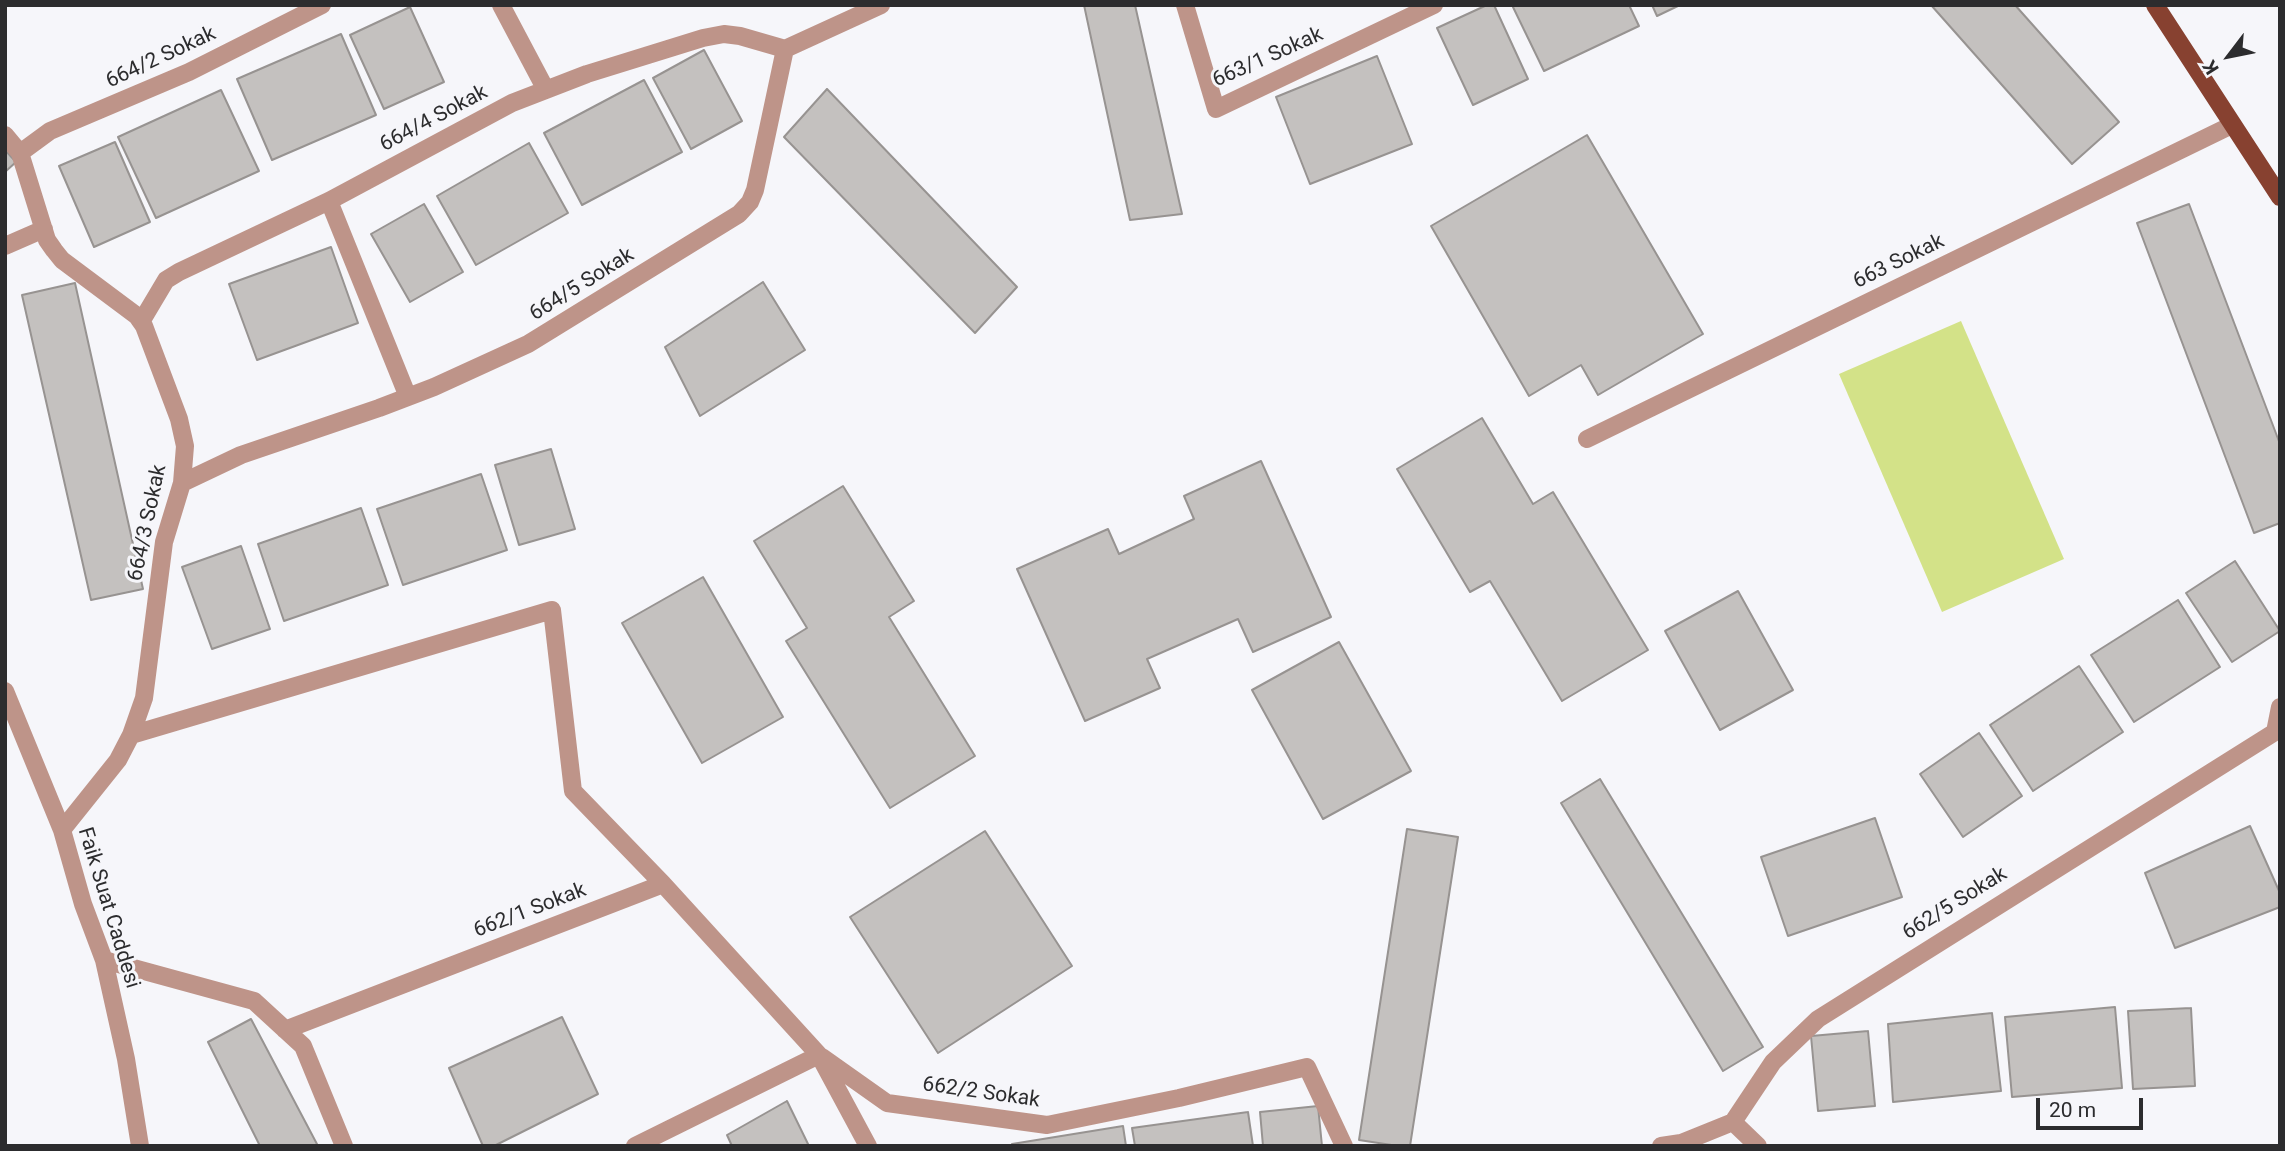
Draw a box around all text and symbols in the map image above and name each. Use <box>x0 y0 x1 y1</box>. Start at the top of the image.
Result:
north arrow <box>2194 21 2264 91</box>
street label: 664/2 Sokak <box>102 22 220 94</box>
street label: 663/1 Sokak <box>1209 22 1327 94</box>
text: K <box>2198 56 2224 79</box>
street label: 664/4 Sokak <box>376 80 492 158</box>
street label: 663 Sokak <box>1850 229 1948 295</box>
street label: 664/5 Sokak <box>525 243 639 327</box>
street label: 664/3 Sokak <box>123 463 173 583</box>
street label: Faik Suat Caddesi <box>72 824 144 992</box>
street label: 662/5 Sokak <box>1898 862 2012 946</box>
street label: 662/1 Sokak <box>470 878 590 944</box>
street label: 662/2 Sokak <box>921 1072 1041 1114</box>
scale bar <box>2040 1084 2147 1128</box>
text: 20 m <box>2049 1098 2096 1122</box>

